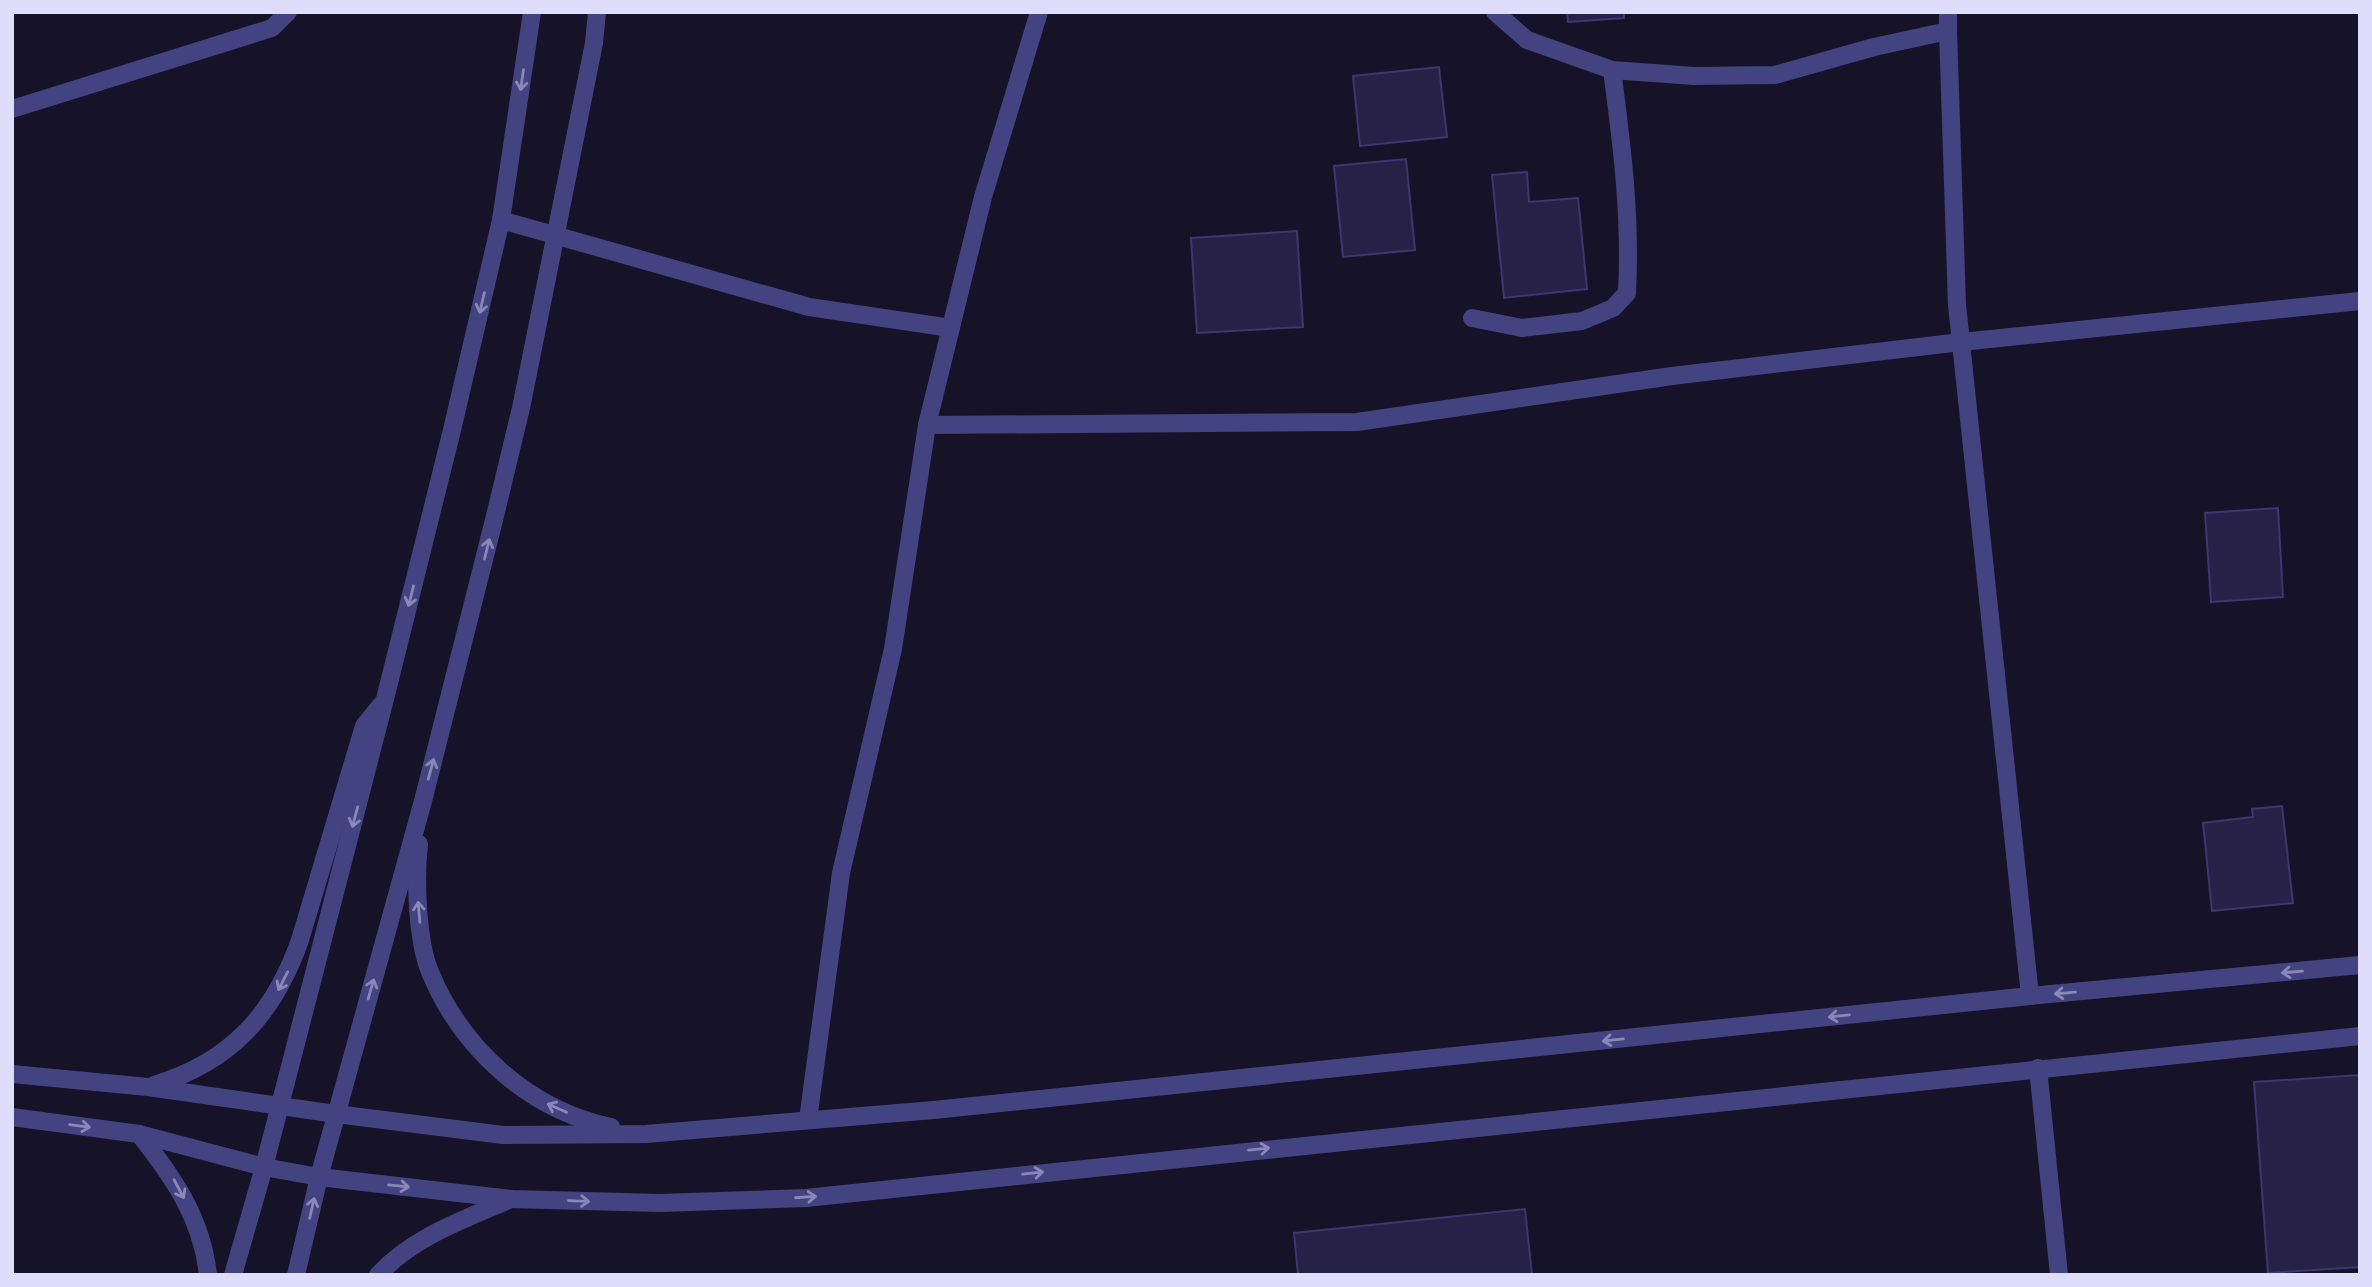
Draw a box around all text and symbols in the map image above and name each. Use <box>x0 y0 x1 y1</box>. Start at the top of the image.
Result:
one-way arrow <box>515 68 528 91</box>
one-way arrow <box>474 292 487 314</box>
one-way arrow <box>481 538 494 561</box>
one-way arrow <box>404 584 417 607</box>
one-way arrow <box>425 758 438 781</box>
one-way arrow <box>348 805 361 827</box>
one-way arrow <box>412 901 425 924</box>
one-way arrow <box>2281 966 2304 979</box>
one-way arrow <box>276 970 289 991</box>
one-way arrow <box>365 978 378 1000</box>
one-way arrow <box>2054 987 2077 1000</box>
one-way arrow <box>1828 1010 1851 1023</box>
one-way arrow <box>1602 1033 1624 1046</box>
one-way arrow <box>547 1101 568 1114</box>
one-way arrow <box>68 1119 91 1132</box>
one-way arrow <box>1247 1143 1270 1156</box>
one-way arrow <box>1021 1166 1043 1179</box>
one-way arrow <box>172 1178 186 1199</box>
one-way arrow <box>387 1180 410 1193</box>
one-way arrow <box>795 1190 817 1203</box>
one-way arrow <box>567 1194 590 1207</box>
one-way arrow <box>305 1197 319 1220</box>

